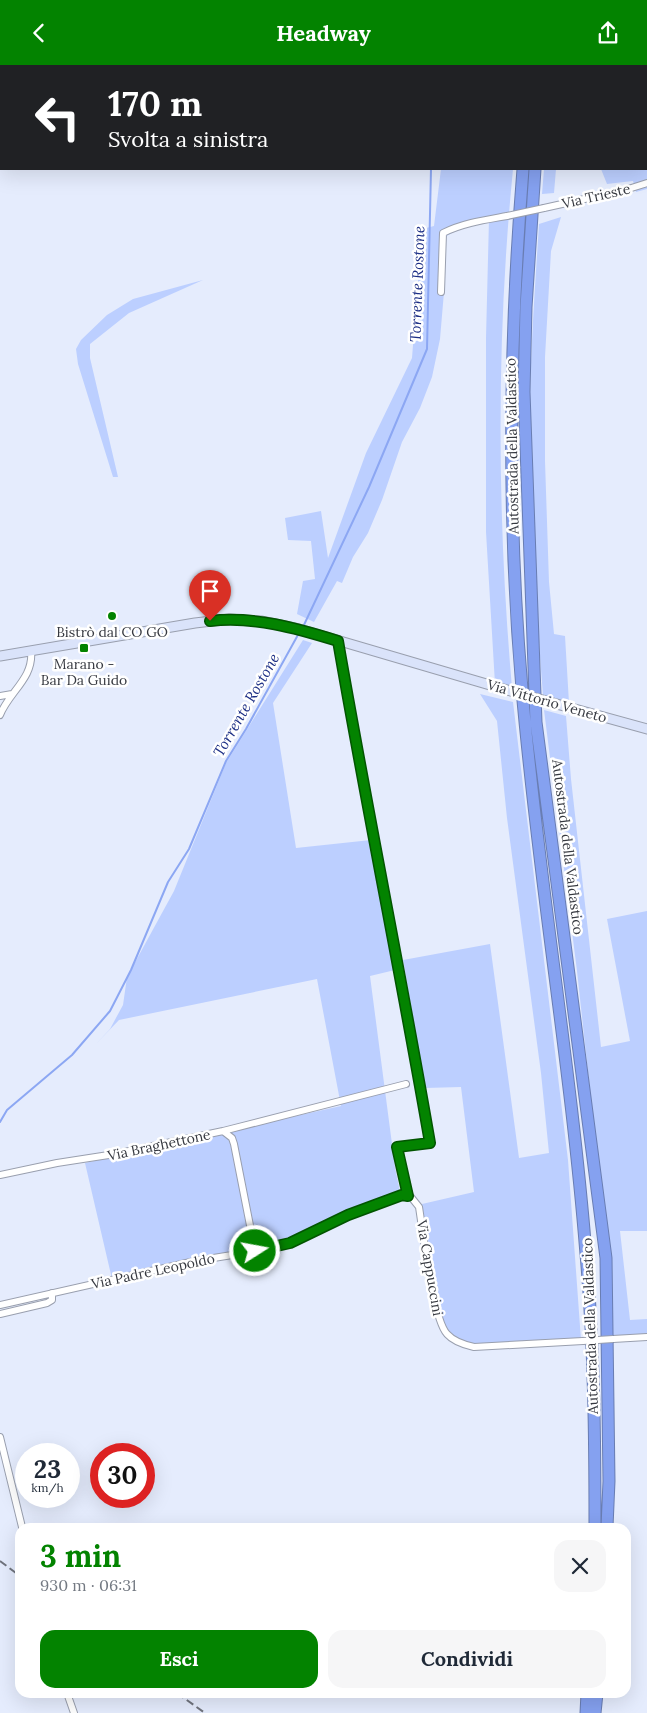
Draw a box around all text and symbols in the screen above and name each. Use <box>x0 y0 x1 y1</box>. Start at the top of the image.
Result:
icon: back <box>25 19 53 47</box>
text: Headway <box>276 19 371 47</box>
icon: share <box>594 19 622 47</box>
text: 170 m <box>108 81 202 126</box>
icon: left <box>25 85 90 150</box>
text: Svolta a sinistra <box>108 125 268 153</box>
street label: Via Trieste <box>559 179 632 213</box>
water label: Torrente Rostone <box>405 226 429 342</box>
street label: Autostrada della Valdastico <box>501 358 523 535</box>
pin <box>189 570 231 621</box>
icon: arrive <box>196 577 224 605</box>
marker: Bistrò dal CO GO <box>106 610 118 622</box>
place label: Bistrò dal CO GO <box>56 623 168 641</box>
marker: Marano - Bar Da Guido <box>78 642 90 654</box>
water label: Torrente Rostone <box>209 650 283 760</box>
place label: Marano - Bar Da Guido <box>41 655 127 689</box>
street label: Via Vittorio Veneto <box>484 675 609 727</box>
street label: Autostrada della Valdastico <box>548 757 588 936</box>
street label: Via Braghettone <box>105 1125 213 1165</box>
street label: Via Cappuccini <box>413 1218 447 1317</box>
position arrow <box>228 1224 280 1276</box>
street label: Autostrada della Valdastico <box>578 1238 602 1415</box>
street label: Via Padre Leopoldo <box>89 1249 216 1293</box>
speed limit sign: 30 <box>90 1443 155 1508</box>
text: 23 <box>34 1453 61 1485</box>
text: km/h <box>31 1480 64 1495</box>
text: 3 min <box>40 1537 121 1575</box>
button: close <box>554 1540 606 1592</box>
text: 930 m · 06:31 <box>40 1575 137 1595</box>
button: Esci <box>40 1630 318 1688</box>
button: Condividi <box>328 1630 606 1688</box>

